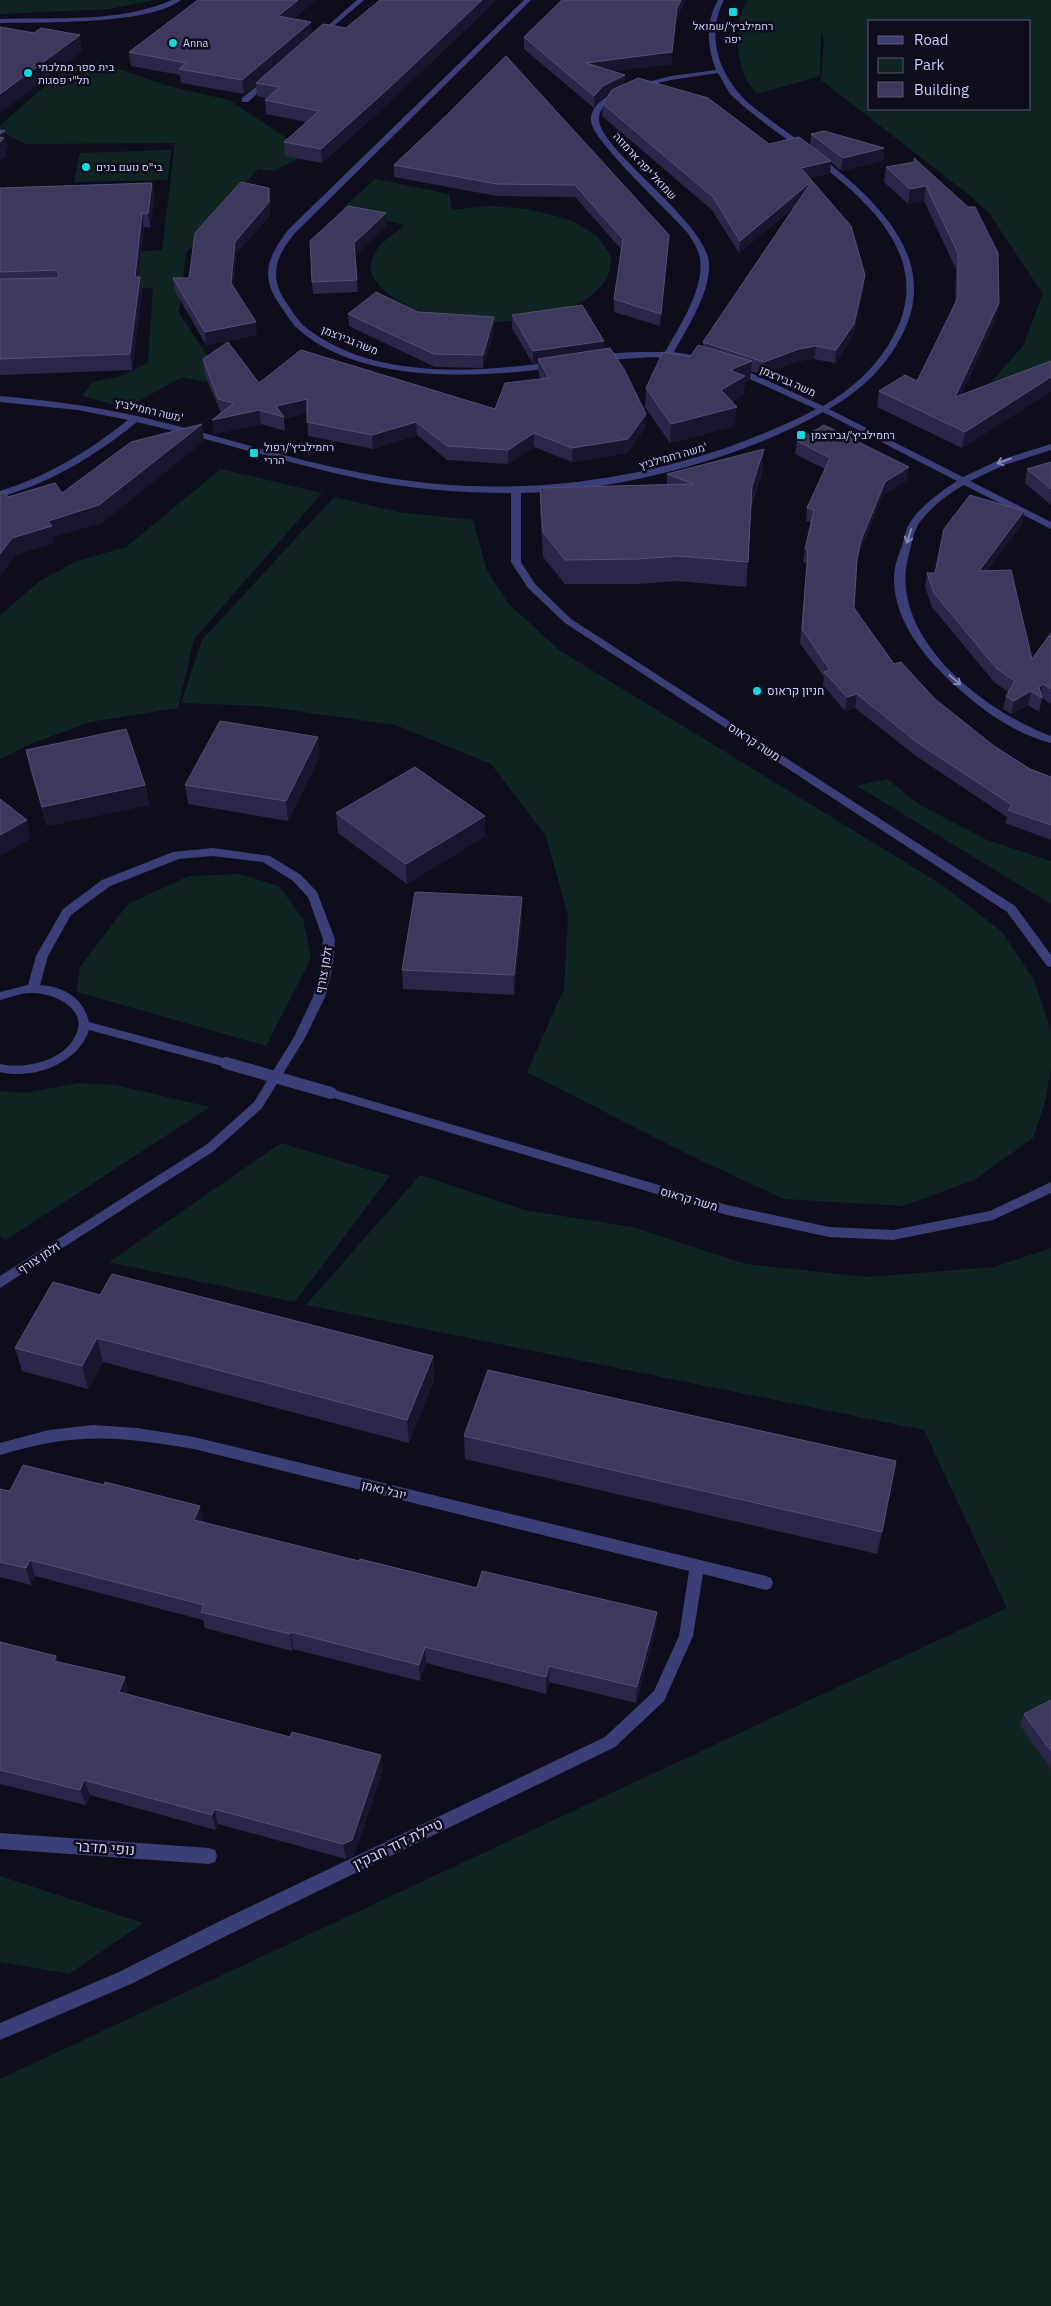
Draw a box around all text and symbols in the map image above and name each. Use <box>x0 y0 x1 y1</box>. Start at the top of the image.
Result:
marker: רחמילביץ׳/שמואל יפה <box>727 6 739 18</box>
place label: רחמילביץ׳/שמואל יפה <box>693 19 773 46</box>
legend <box>868 20 1031 110</box>
text: Road <box>914 30 949 49</box>
place label: Anna <box>183 36 209 50</box>
marker: Anna <box>167 37 179 49</box>
text: Park <box>914 55 944 74</box>
place label: בית ספר ממלכתי תל"י פסגות <box>38 60 114 87</box>
marker: בית ספר ממלכתי תל"י פסגות <box>22 67 34 79</box>
text: Building <box>914 80 969 99</box>
street label: שמואל יפה ארמוזה <box>610 130 680 202</box>
place label: בי"ס נועם בנים <box>96 160 163 174</box>
marker: בי"ס נועם בנים <box>80 161 92 173</box>
street label: משה גבירצמן <box>320 322 380 358</box>
street label: משה גבירצמן <box>758 362 818 400</box>
street label: משה רחמילביץ' <box>113 395 185 425</box>
place label: רחמילביץ׳/גבירצמן <box>811 428 895 442</box>
marker: רחמילביץ׳/גבירצמן <box>795 429 807 441</box>
place label: רחמילביץ׳/רפול הררי <box>264 440 334 467</box>
street label: משה רחמילביץ' <box>637 440 709 472</box>
marker: רחמילביץ׳/רפול הררי <box>248 447 260 459</box>
one-way arrow <box>997 457 1013 467</box>
one-way arrow <box>904 528 914 544</box>
one-way arrow <box>948 675 961 686</box>
place label: חניון קראוס <box>767 683 824 698</box>
marker: חניון קראוס <box>751 685 763 697</box>
street label: משה קראוס <box>725 719 783 764</box>
street label: זלמן צורף <box>312 945 335 995</box>
street label: משה קראוס <box>659 1183 720 1214</box>
street label: זלמן צורף <box>15 1238 63 1277</box>
street label: יובל נאמן <box>360 1477 408 1502</box>
street label: טיילת דוד חבקין <box>350 1814 446 1874</box>
street label: נופי מדבר <box>74 1836 136 1859</box>

